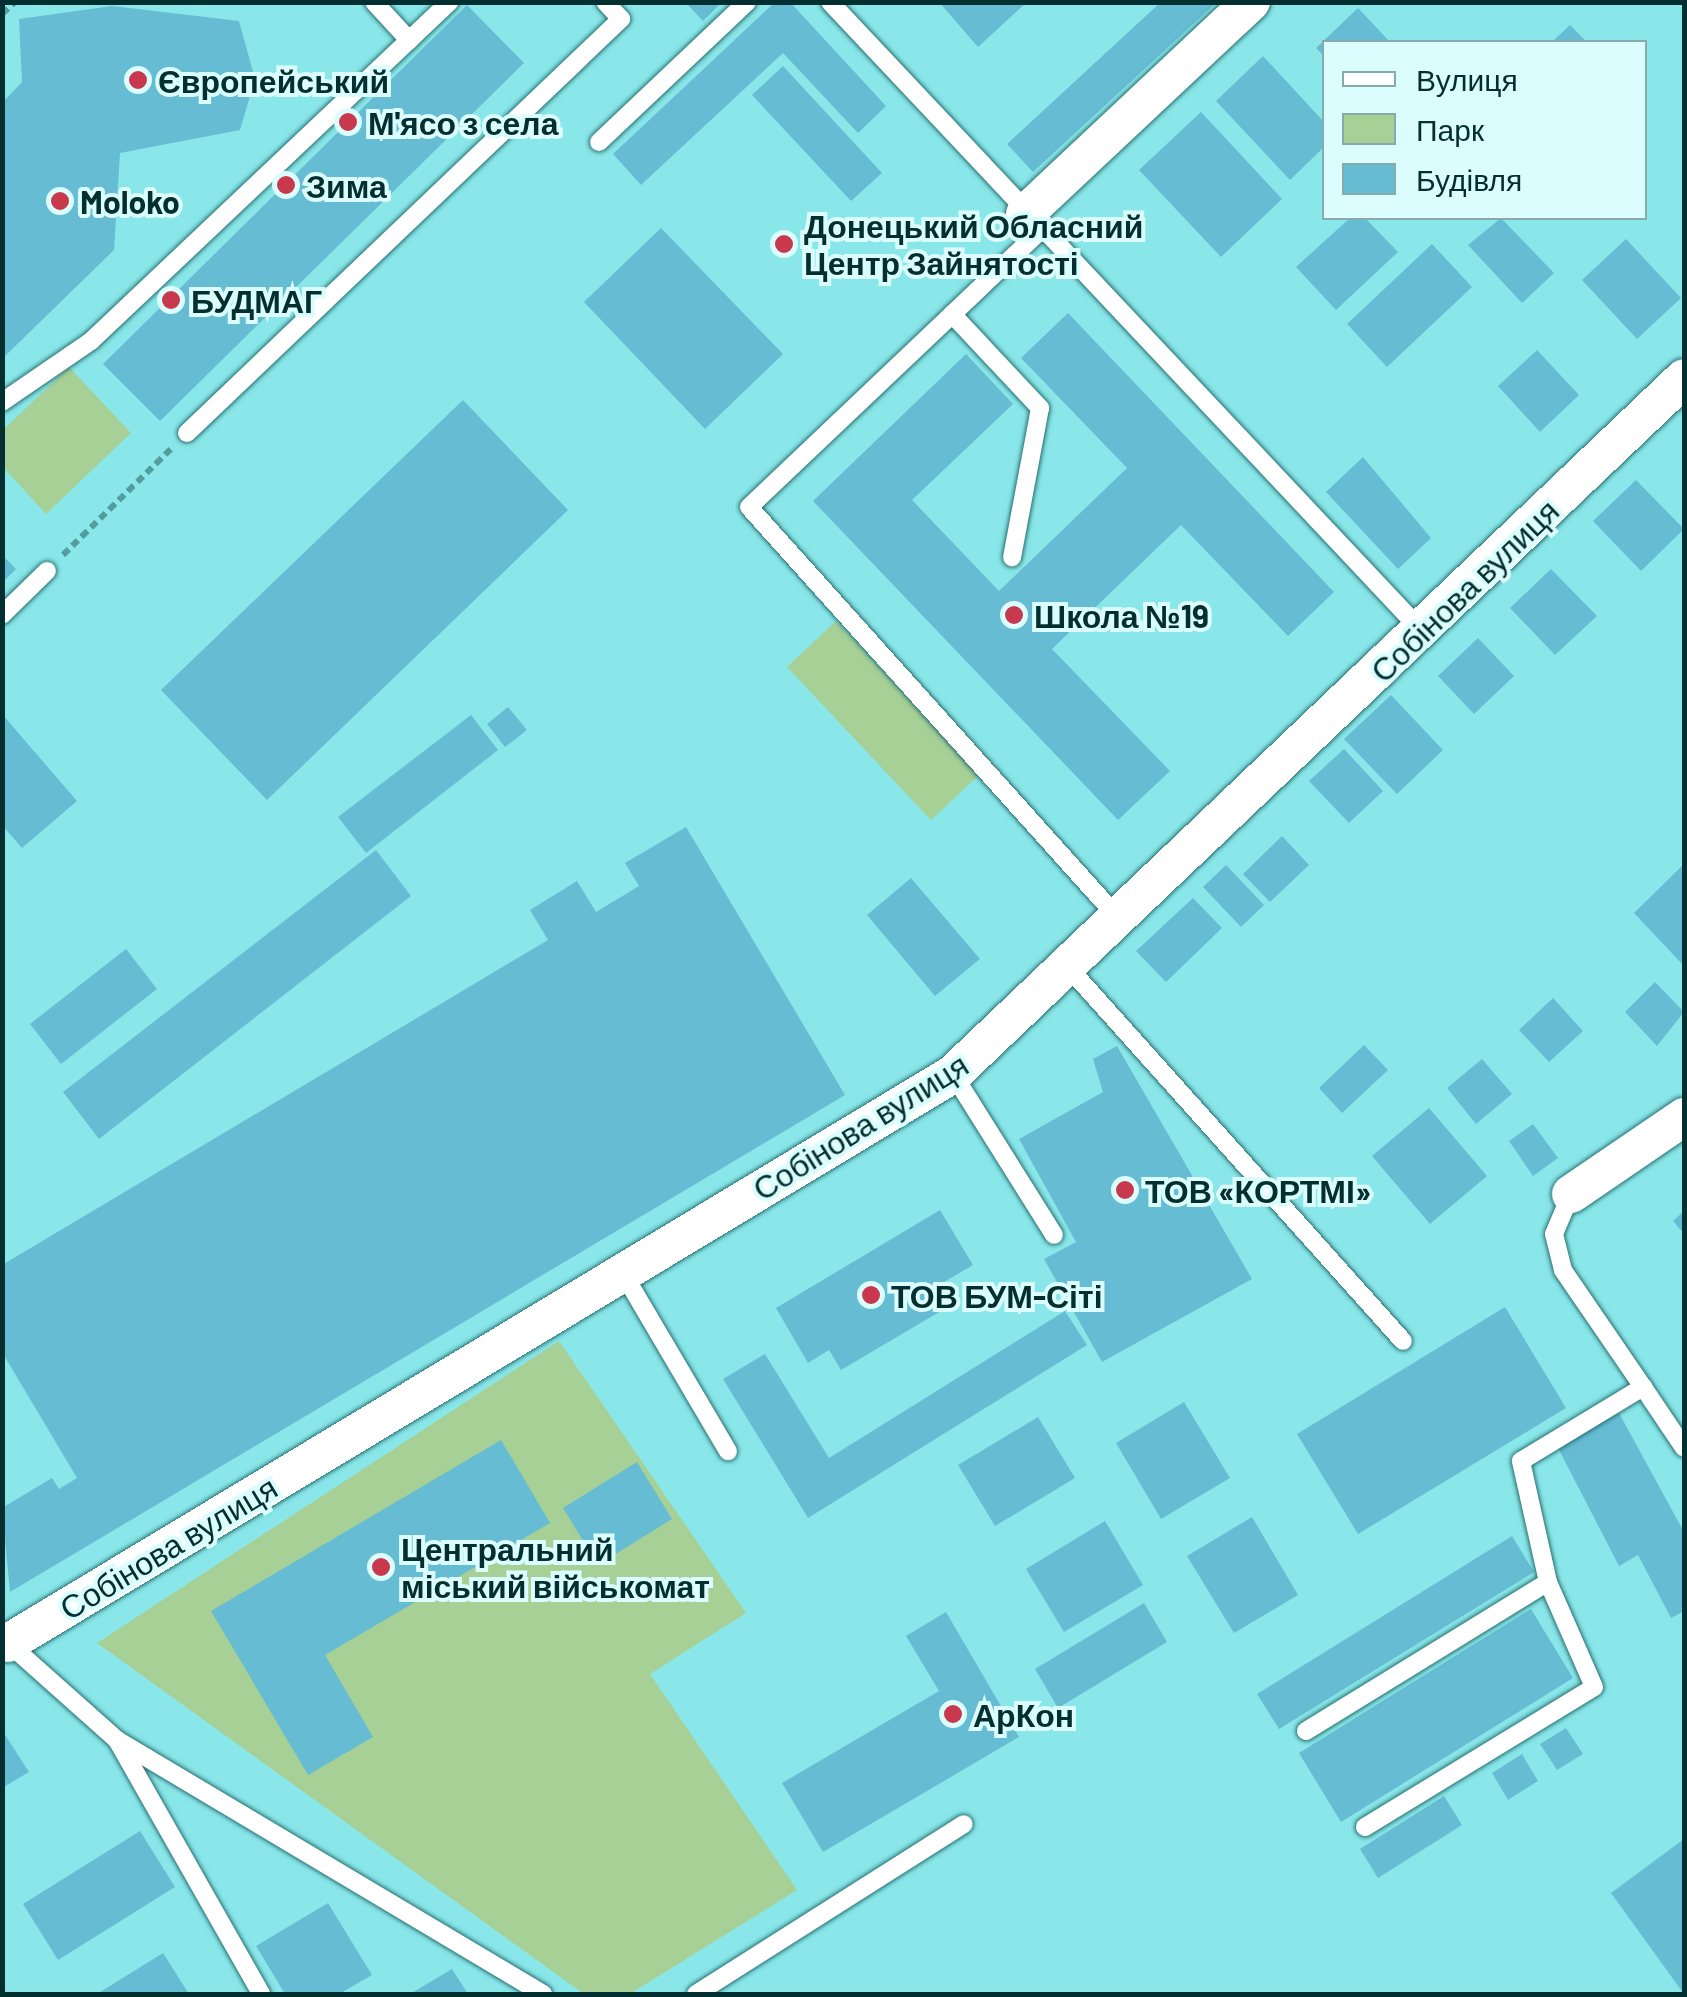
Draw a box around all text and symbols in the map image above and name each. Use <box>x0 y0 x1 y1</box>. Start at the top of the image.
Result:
legend <box>1322 40 1647 220</box>
place label: Європейський <box>158 61 389 99</box>
text: Вулиця <box>1416 61 1518 97</box>
marker: Європейський <box>127 69 149 91</box>
place label: М'ясо з села <box>368 103 558 141</box>
marker: М'ясо з села <box>337 111 359 133</box>
text: Парк <box>1416 111 1484 147</box>
text: Будівля <box>1416 161 1522 197</box>
place label: Зима <box>306 166 387 204</box>
marker: Зима <box>275 174 297 196</box>
place label: Moloko <box>80 182 180 220</box>
marker: Moloko <box>49 190 71 212</box>
place label: Донецький Обласний Центр Зайнятості <box>804 207 1143 282</box>
marker: Донецький Обласний Центр Зайнятості <box>773 233 795 255</box>
place label: БУДМАГ <box>191 281 322 319</box>
marker: БУДМАГ <box>160 289 182 311</box>
street label: Собінова вулиця <box>1362 491 1566 689</box>
place label: Школа №19 <box>1034 596 1209 634</box>
marker: Школа №19 <box>1003 604 1025 626</box>
street label: Собінова вулиця <box>745 1044 975 1208</box>
place label: ТОВ «КОРТМІ» <box>1145 1171 1371 1209</box>
marker: ТОВ «КОРТМІ» <box>1114 1179 1136 1201</box>
place label: ТОВ БУМ-Сіті <box>891 1276 1103 1314</box>
marker: ТОВ БУМ-Сіті <box>860 1284 882 1306</box>
street label: Собінова вулиця <box>52 1467 284 1627</box>
place label: Центральний міський військомат <box>401 1530 710 1605</box>
marker: Центральний міський військомат <box>370 1556 392 1578</box>
place label: АрКон <box>973 1695 1074 1733</box>
marker: АрКон <box>942 1703 964 1725</box>

